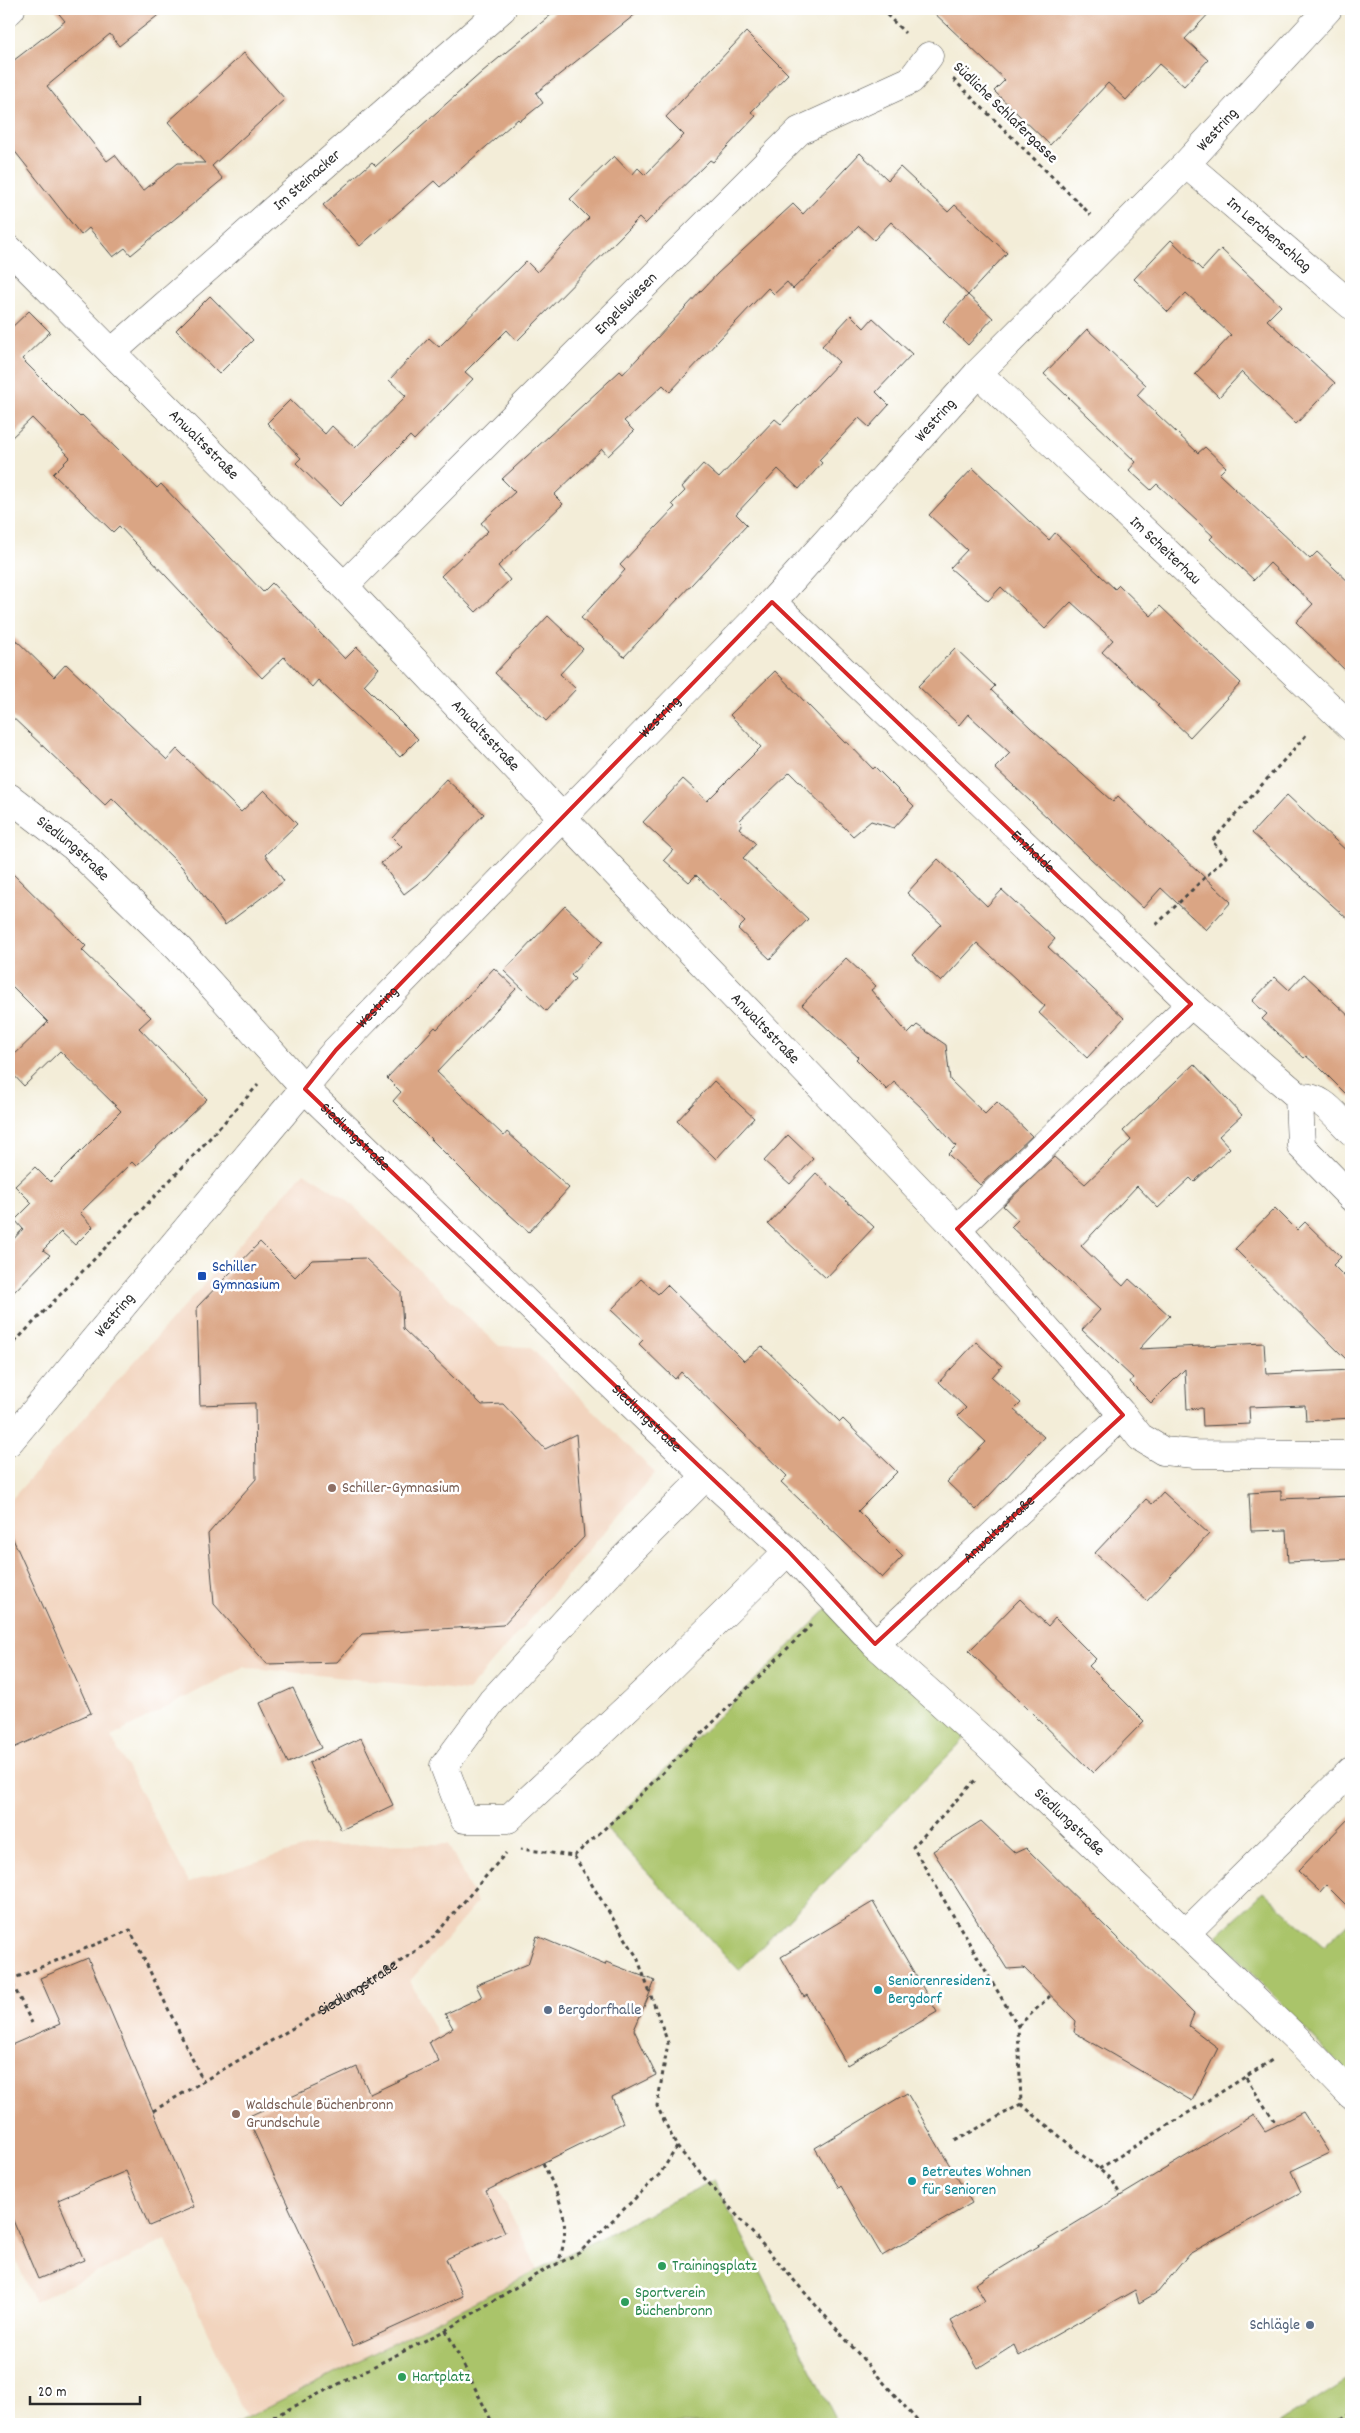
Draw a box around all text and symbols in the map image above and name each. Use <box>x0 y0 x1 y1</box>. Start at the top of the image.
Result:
street label: Südliche Schlafergasse <box>947 57 1063 169</box>
street label: Westring <box>1191 103 1244 157</box>
street label: Im Steinacker <box>268 144 346 217</box>
street label: Im Lerchenschlag <box>1221 192 1317 278</box>
street label: Engelswiesen <box>589 267 663 341</box>
street label: Westring <box>909 393 961 447</box>
street label: Anwaltsstraße <box>163 404 244 485</box>
street label: Im Scheiterhau <box>1124 511 1206 590</box>
street label: Westring <box>634 690 686 744</box>
street label: Anwaltsstraße <box>446 695 525 777</box>
street label: Siedlungstraße <box>31 810 114 887</box>
street label: Enzhalde <box>1005 825 1060 879</box>
street label: Westring <box>351 981 404 1034</box>
street label: Anwaltsstraße <box>725 988 805 1070</box>
street label: Siedlungstraße <box>314 1097 395 1177</box>
place label: Schiller Gymnasium <box>212 1256 280 1297</box>
marker: Schiller Gymnasium <box>196 1270 208 1282</box>
street label: Westring <box>89 1288 140 1343</box>
street label: Siedlungstraße <box>606 1379 687 1458</box>
place label: Schiller-Gymnasium <box>342 1477 460 1500</box>
marker: Schiller-Gymnasium <box>326 1482 338 1494</box>
street label: Anwaltsstraße <box>958 1490 1040 1569</box>
street label: Siedlungstraße <box>1028 1783 1110 1862</box>
street label: Siedlungstraße <box>314 1954 403 2022</box>
place label: Seniorenresidenz Bergdorf <box>888 1970 991 2011</box>
marker: Seniorenresidenz Bergdorf <box>872 1984 884 1996</box>
place label: Bergdorfhalle <box>558 1999 641 2022</box>
marker: Bergdorfhalle <box>542 2004 554 2016</box>
place label: Waldschule Büchenbronn Grundschule <box>246 2094 393 2135</box>
marker: Waldschule Büchenbronn Grundschule <box>230 2108 242 2120</box>
place label: Betreutes Wohnen für Senioren <box>922 2161 1031 2202</box>
marker: Betreutes Wohnen für Senioren <box>906 2175 918 2187</box>
place label: Trainingsplatz <box>672 2255 757 2278</box>
marker: Trainingsplatz <box>656 2260 668 2272</box>
place label: Sportverein Büchenbronn <box>635 2282 712 2323</box>
marker: Sportverein Büchenbronn <box>619 2296 631 2308</box>
place label: Schlägle <box>1250 2314 1300 2337</box>
marker: Schlägle <box>1304 2319 1316 2331</box>
place label: Hartplatz <box>412 2366 470 2389</box>
marker: Hartplatz <box>396 2371 408 2383</box>
scale bar <box>30 2373 140 2405</box>
text: 20 m <box>38 2382 66 2404</box>

